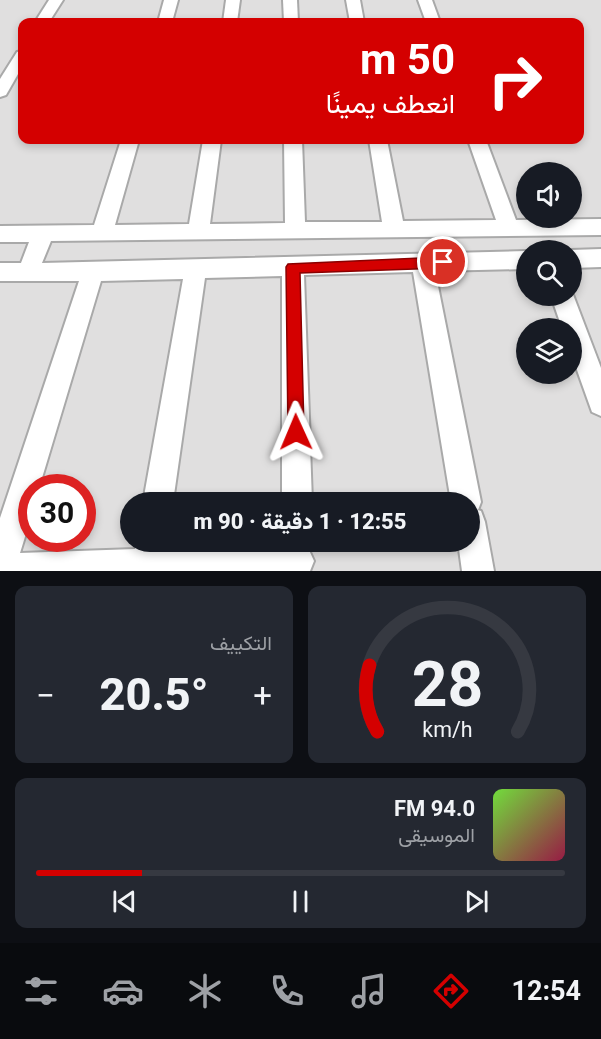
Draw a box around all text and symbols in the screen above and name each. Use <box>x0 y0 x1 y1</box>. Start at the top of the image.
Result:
text: 50 m <box>360 35 455 84</box>
icon: right <box>476 42 554 120</box>
text: انعطف يمينًا <box>326 88 455 120</box>
map controls <box>516 162 582 384</box>
button: sound <box>516 162 582 228</box>
pin <box>417 236 468 287</box>
button: search <box>516 240 582 306</box>
icon: arrive <box>426 245 459 278</box>
button: layers <box>516 318 582 384</box>
position arrow <box>264 400 328 464</box>
speed limit sign: 30 <box>18 474 96 552</box>
text: 12:55 · 1 دقيقة · 90 m <box>194 509 406 534</box>
text: التكييف <box>210 631 272 655</box>
text: 28 <box>411 648 483 721</box>
text: 20.5° <box>100 668 209 721</box>
text: − <box>36 676 55 715</box>
text: + <box>253 676 272 715</box>
text: km/h <box>422 717 472 742</box>
text: 94.0 FM <box>394 796 475 821</box>
text: الموسيقى <box>398 823 475 847</box>
icon: previous <box>108 885 141 918</box>
icon: pause <box>284 885 317 918</box>
icon: next <box>460 885 493 918</box>
icon: filters <box>20 970 62 1012</box>
icon: car <box>102 970 144 1012</box>
icon: climate <box>184 970 226 1012</box>
icon: phone <box>266 970 308 1012</box>
icon: music <box>348 970 390 1012</box>
icon: directions <box>430 970 472 1012</box>
text: 12:54 <box>511 975 581 1007</box>

